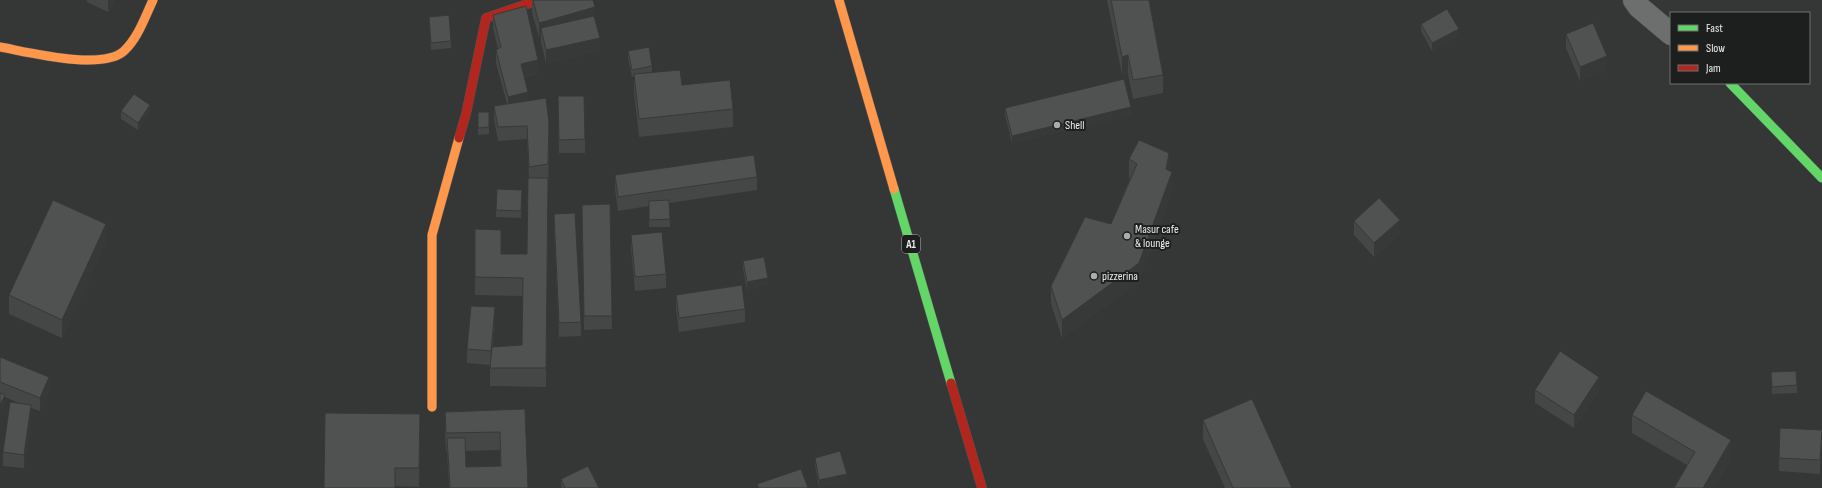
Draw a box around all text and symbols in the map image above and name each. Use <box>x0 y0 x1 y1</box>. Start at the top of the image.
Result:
legend <box>1670 12 1810 84</box>
text: Fast <box>1706 21 1723 36</box>
text: Slow <box>1706 41 1725 56</box>
text: Jam <box>1705 61 1721 76</box>
place label: Shell <box>1065 118 1085 133</box>
marker: Shell <box>1052 120 1062 130</box>
place label: Masur cafe & lounge <box>1135 222 1179 251</box>
marker: Masur cafe & lounge <box>1122 231 1132 241</box>
road number: A1 <box>902 235 920 253</box>
place label: pizzerina <box>1102 269 1138 284</box>
marker: pizzerina <box>1089 271 1099 281</box>

